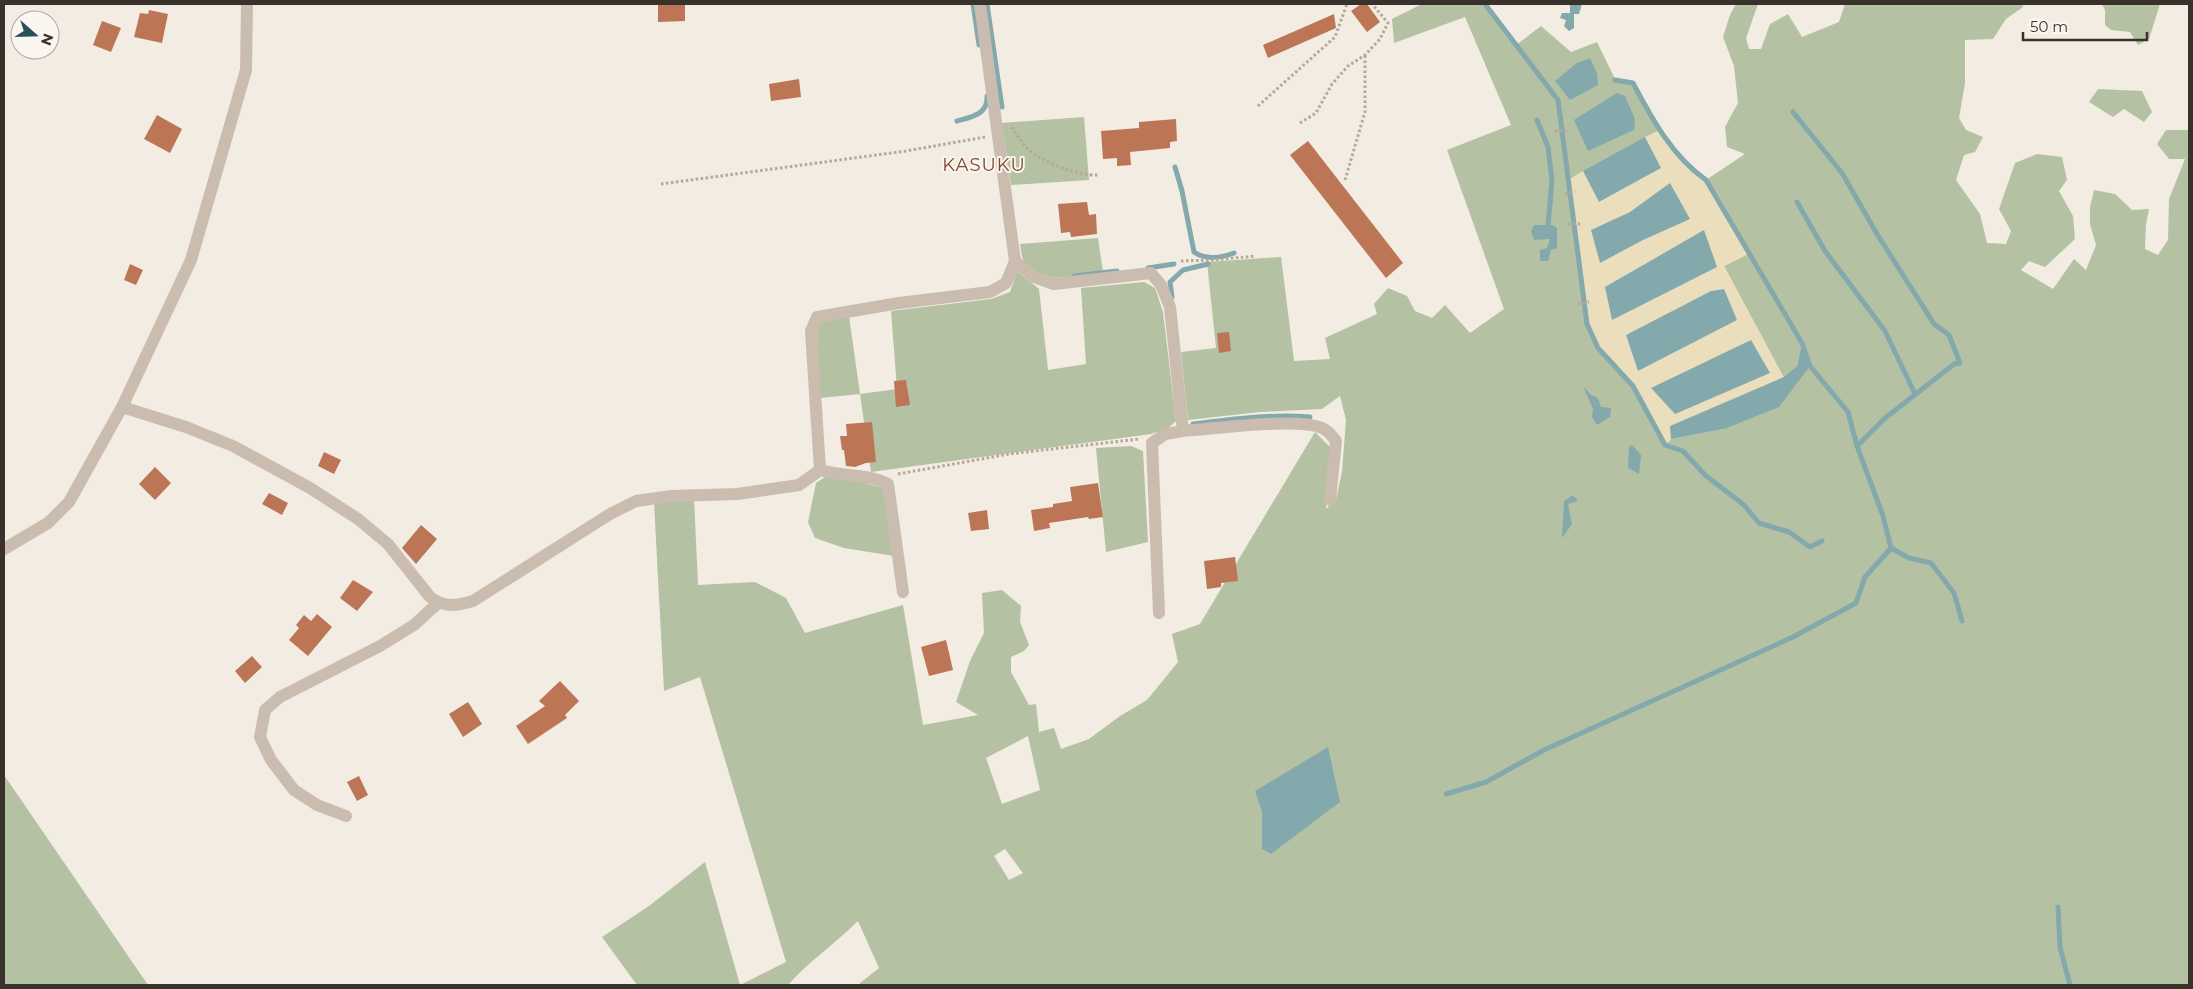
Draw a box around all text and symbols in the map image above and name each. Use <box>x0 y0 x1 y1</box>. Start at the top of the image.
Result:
north arrow <box>10 10 60 60</box>
scale bar <box>2023 10 2147 42</box>
text: 50 m <box>2030 17 2068 36</box>
text: N <box>37 31 58 48</box>
district label: KASUKU <box>942 154 1026 176</box>

